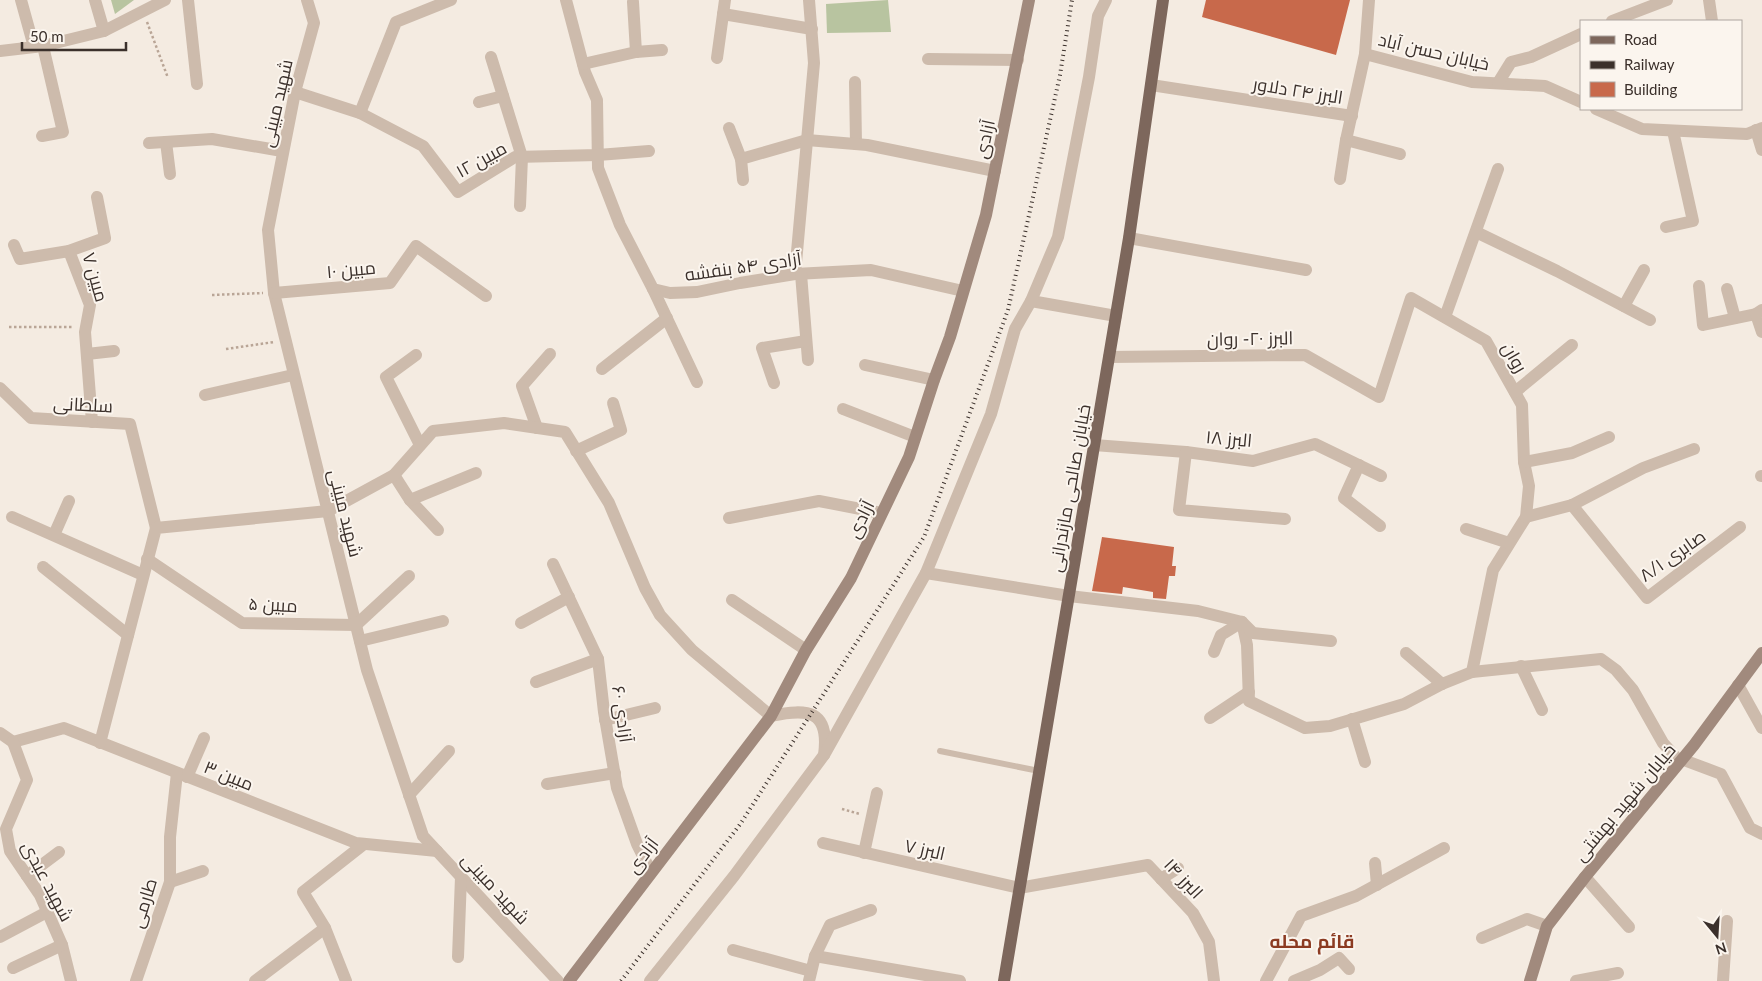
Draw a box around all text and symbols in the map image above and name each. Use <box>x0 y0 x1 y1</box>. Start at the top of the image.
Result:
scale bar <box>22 20 126 52</box>
legend <box>1580 20 1742 110</box>
text: 50 m <box>30 27 64 45</box>
street label: خیابان حسن آباد <box>1376 28 1492 75</box>
text: Road <box>1624 30 1657 48</box>
text: Railway <box>1624 55 1675 73</box>
street label: شهید مبینی <box>255 57 298 149</box>
street label: البرز ۲۴ دلاور <box>1250 72 1345 109</box>
text: Building <box>1624 80 1677 98</box>
street label: آزادی <box>969 117 1000 161</box>
street label: مبین ۱۲ <box>452 136 511 183</box>
street label: آزادی ۵۴ بنفشه <box>683 247 803 286</box>
street label: مبین ۷ <box>77 250 114 305</box>
street label: مبین ۱۰ <box>325 256 377 283</box>
street label: البرز ۲۰- روان <box>1207 326 1293 351</box>
street label: روان <box>1497 338 1532 377</box>
street label: سلطانی <box>52 391 113 418</box>
street label: خیابان صالحی مازندرانی <box>1043 402 1096 574</box>
street label: البرز ۱۸ <box>1205 425 1253 452</box>
street label: شهید مبینی <box>324 467 368 559</box>
street label: آزادی <box>842 496 879 542</box>
street label: صابری ۸/۱ <box>1635 524 1710 587</box>
street label: مبین ۵ <box>248 592 298 617</box>
street label: آزادی ۶۰ <box>607 684 638 744</box>
street label: خیابان شهید بهشتی <box>1568 739 1680 866</box>
street label: مبین ۳ <box>201 755 257 796</box>
street label: آزادی <box>621 833 663 878</box>
street label: البرز ۷ <box>902 834 947 865</box>
street label: شهید عبدی <box>17 837 78 925</box>
street label: شهید مبینی <box>457 848 535 929</box>
street label: البرز ۱۴ <box>1159 853 1208 903</box>
street label: طارمی <box>125 875 162 931</box>
north arrow <box>1692 911 1742 961</box>
district label: قائم محله <box>1269 929 1355 955</box>
text: N <box>1713 939 1729 959</box>

